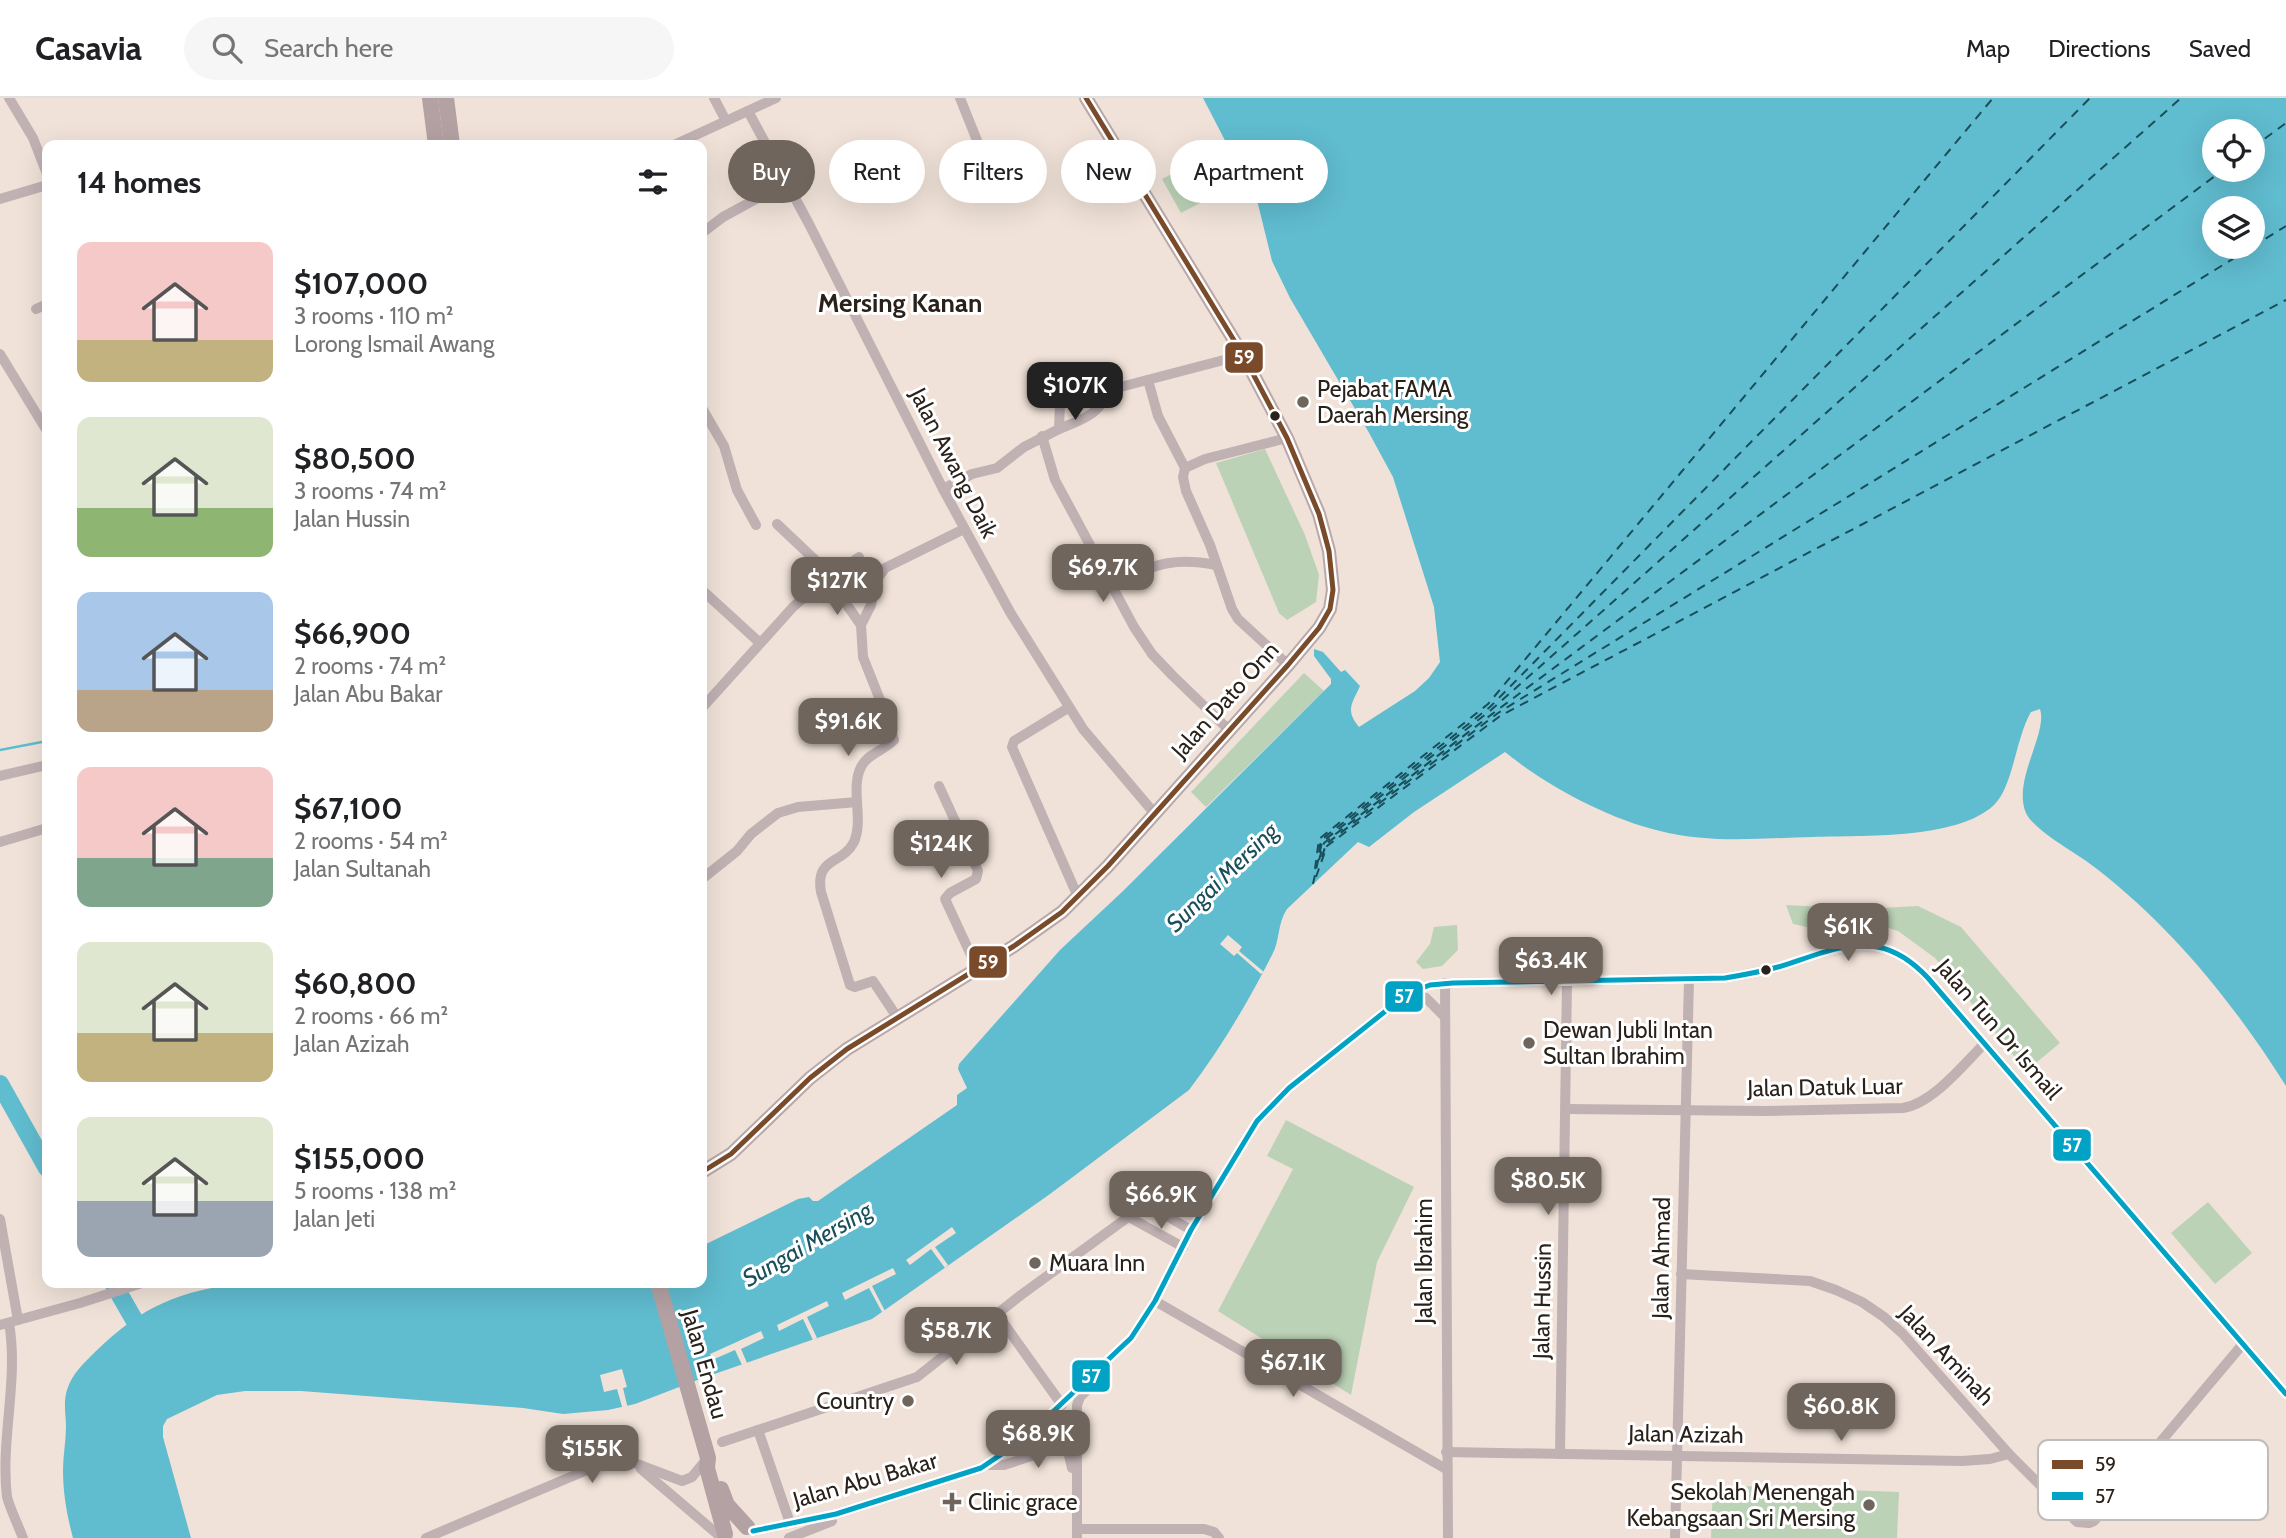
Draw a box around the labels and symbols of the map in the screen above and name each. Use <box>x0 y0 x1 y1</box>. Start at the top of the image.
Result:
district label: Mersing Kanan <box>818 287 982 319</box>
line badge: 59 <box>1224 341 1264 374</box>
text: 59 <box>1234 346 1254 369</box>
pin: $107K <box>1026 362 1124 422</box>
place label: Pejabat FAMA Daerah Mersing <box>1317 375 1469 429</box>
street label: Jalan Awang Daik <box>904 382 1004 543</box>
marker: Pejabat FAMA Daerah Mersing <box>1295 394 1311 410</box>
unlabelled marker <box>1268 409 1282 423</box>
pin: $69.7K <box>1046 545 1160 604</box>
pin: $127K <box>788 558 886 617</box>
street label: Jalan Dato Onn <box>1165 636 1285 765</box>
pin: $91.6K <box>791 698 905 758</box>
water label: Sungai Mersing <box>1160 816 1285 938</box>
pin: $124K <box>892 820 990 880</box>
pin: $61K <box>1807 904 1889 963</box>
pin: $63.4K <box>1494 937 1608 997</box>
line badge: 59 <box>968 945 1008 979</box>
text: 59 <box>978 951 998 974</box>
street label: Jalan Tun Dr Ismail <box>1930 952 2068 1105</box>
unlabelled marker <box>1759 963 1773 977</box>
line badge: 57 <box>1384 980 1424 1013</box>
text: 57 <box>1394 985 1414 1008</box>
place label: Dewan Jubli Intan Sultan Ibrahim <box>1543 1016 1713 1070</box>
marker: Dewan Jubli Intan Sultan Ibrahim <box>1521 1035 1537 1051</box>
street label: Jalan Datuk Luar <box>1746 1072 1904 1102</box>
line badge: 57 <box>2052 1128 2092 1162</box>
text: 57 <box>2062 1134 2082 1157</box>
pin: $80.5K <box>1491 1158 1605 1217</box>
pin: $66.9K <box>1104 1172 1218 1231</box>
water label: Sungai Mersing <box>737 1195 878 1293</box>
street label: Jalan Ahmad <box>1646 1197 1676 1320</box>
street label: Jalan Ibrahim <box>1410 1198 1438 1325</box>
street label: Jalan Hussin <box>1527 1243 1557 1360</box>
place label: Muara Inn <box>1049 1249 1145 1277</box>
marker: Muara Inn <box>1027 1255 1043 1271</box>
street label: Jalan Aminah <box>1893 1298 2000 1411</box>
street label: Jalan Endau <box>676 1305 734 1422</box>
pin: $58.7K <box>899 1308 1013 1367</box>
pin: $67.1K <box>1236 1340 1350 1399</box>
line badge: 57 <box>1071 1359 1111 1393</box>
text: 57 <box>1081 1365 1101 1388</box>
pin: $60.8K <box>1784 1384 1898 1443</box>
place label: Country <box>816 1387 894 1415</box>
marker: Country <box>900 1393 916 1409</box>
pin: $68.9K <box>981 1410 1095 1470</box>
street label: Jalan Azizah <box>1627 1419 1744 1449</box>
pin: $155K <box>543 1426 641 1485</box>
legend <box>2038 1440 2268 1520</box>
street label: Jalan Abu Bakar <box>789 1446 941 1514</box>
text: 59 <box>2095 1453 2116 1476</box>
place label: Sekolah Menengah Kebangsaan Sri Mersing <box>1626 1478 1856 1532</box>
text: 57 <box>2095 1485 2115 1508</box>
place label: Clinic grace <box>968 1488 1078 1516</box>
marker: Clinic grace <box>942 1492 962 1512</box>
marker: Sekolah Menengah Kebangsaan Sri Mersing <box>1861 1497 1877 1513</box>

